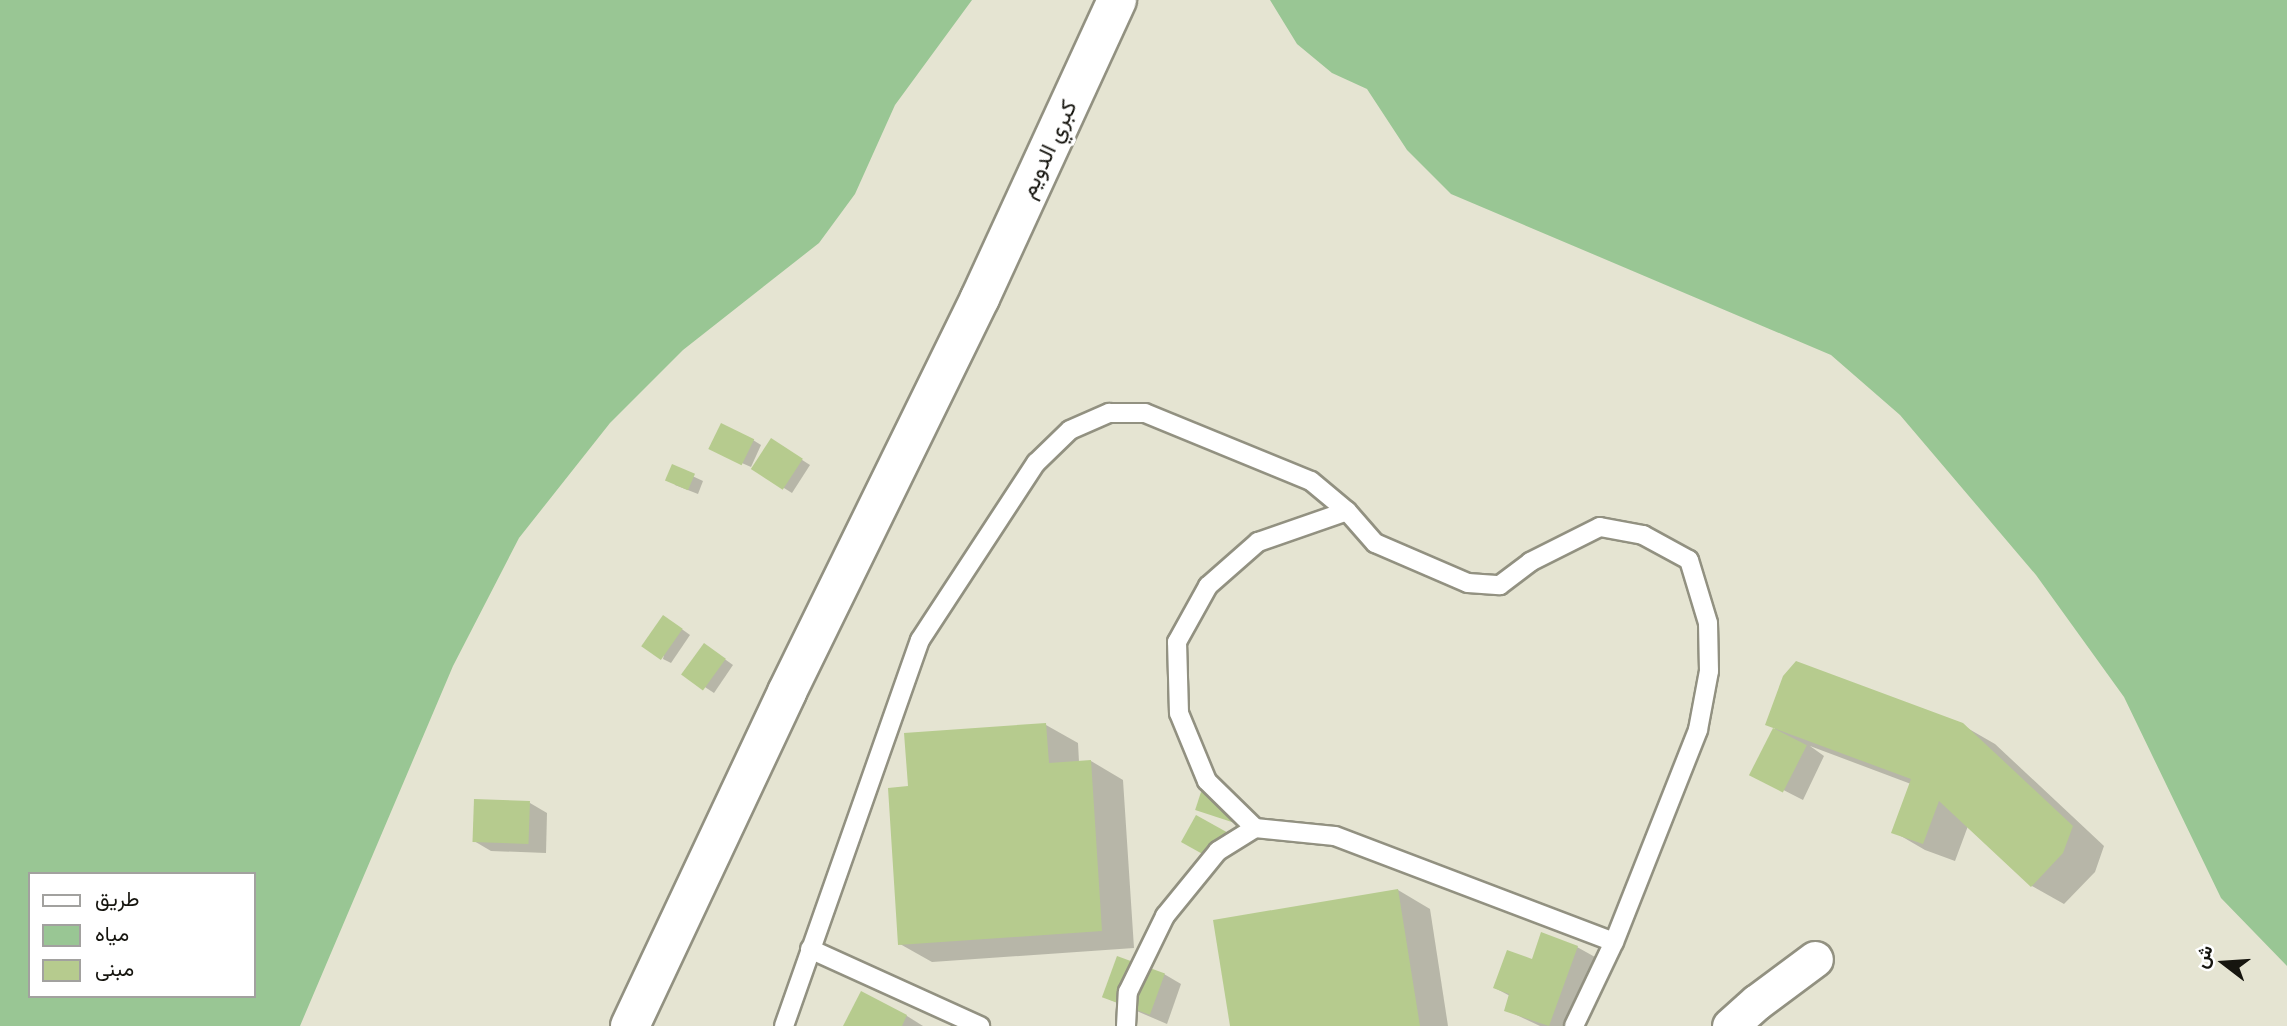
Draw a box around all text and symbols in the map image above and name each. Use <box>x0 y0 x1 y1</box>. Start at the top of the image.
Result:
street label: كبري الدويم <box>1013 96 1083 202</box>
legend <box>28 872 256 998</box>
text: طريق <box>95 886 140 912</box>
text: مياه <box>95 921 129 947</box>
north arrow <box>2189 928 2259 998</box>
text: ش <box>2189 942 2218 971</box>
text: مبنى <box>95 956 134 982</box>

